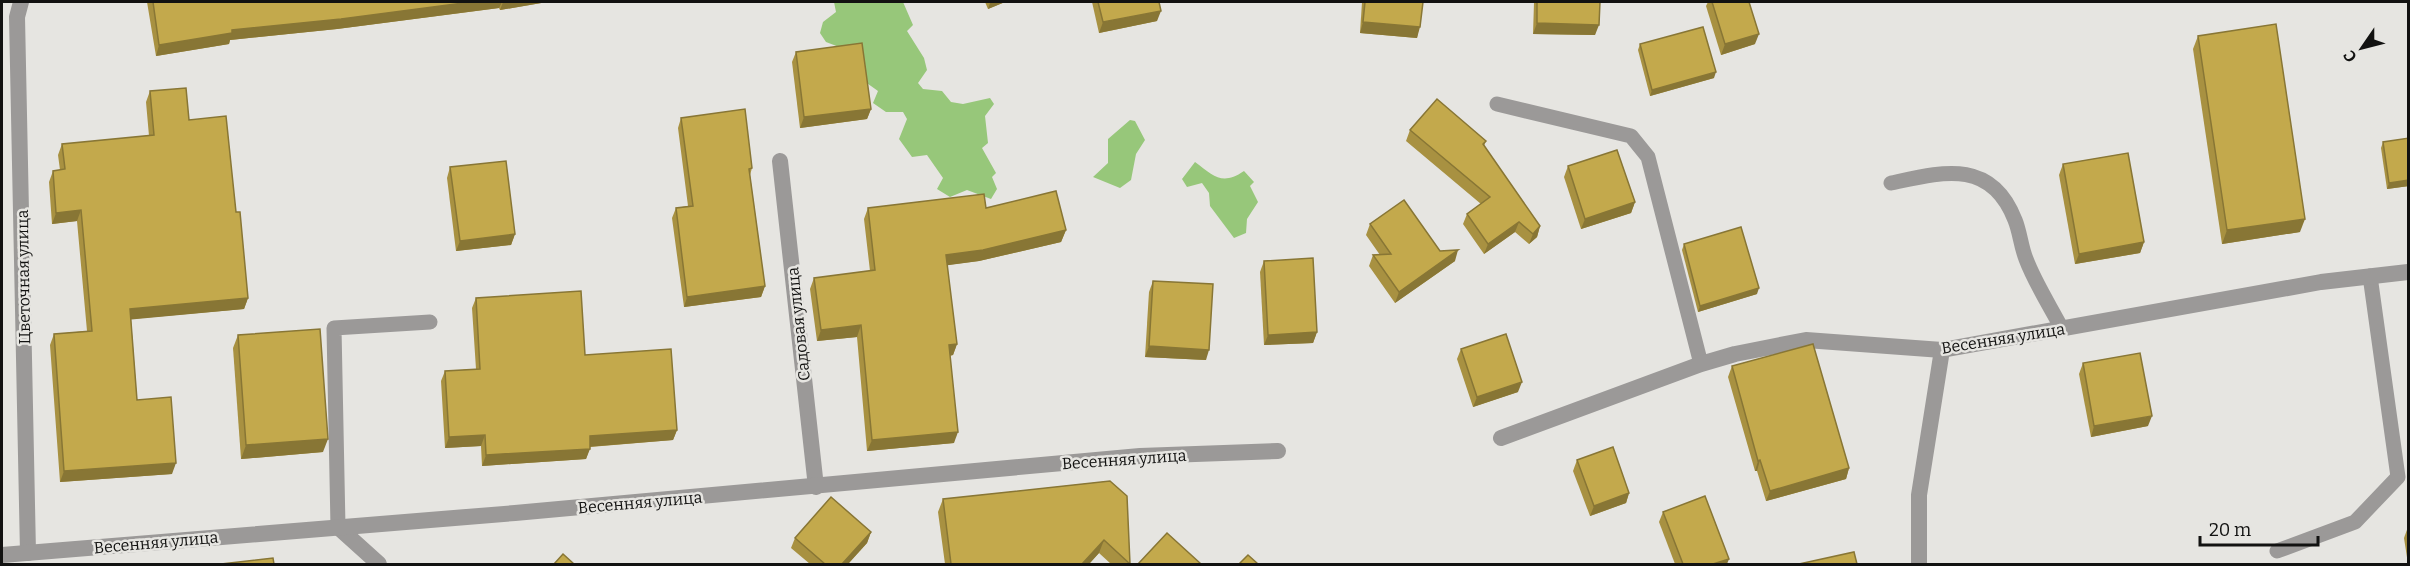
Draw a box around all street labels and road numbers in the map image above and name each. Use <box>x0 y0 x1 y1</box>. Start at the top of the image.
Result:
street label: Цветочная улица <box>13 209 34 344</box>
street label: Садовая улица <box>783 266 814 382</box>
street label: Весенняя улица <box>1940 319 2066 358</box>
street label: Весенняя улица <box>1061 446 1187 473</box>
street label: Весенняя улица <box>577 488 703 517</box>
street label: Весенняя улица <box>93 528 219 557</box>

